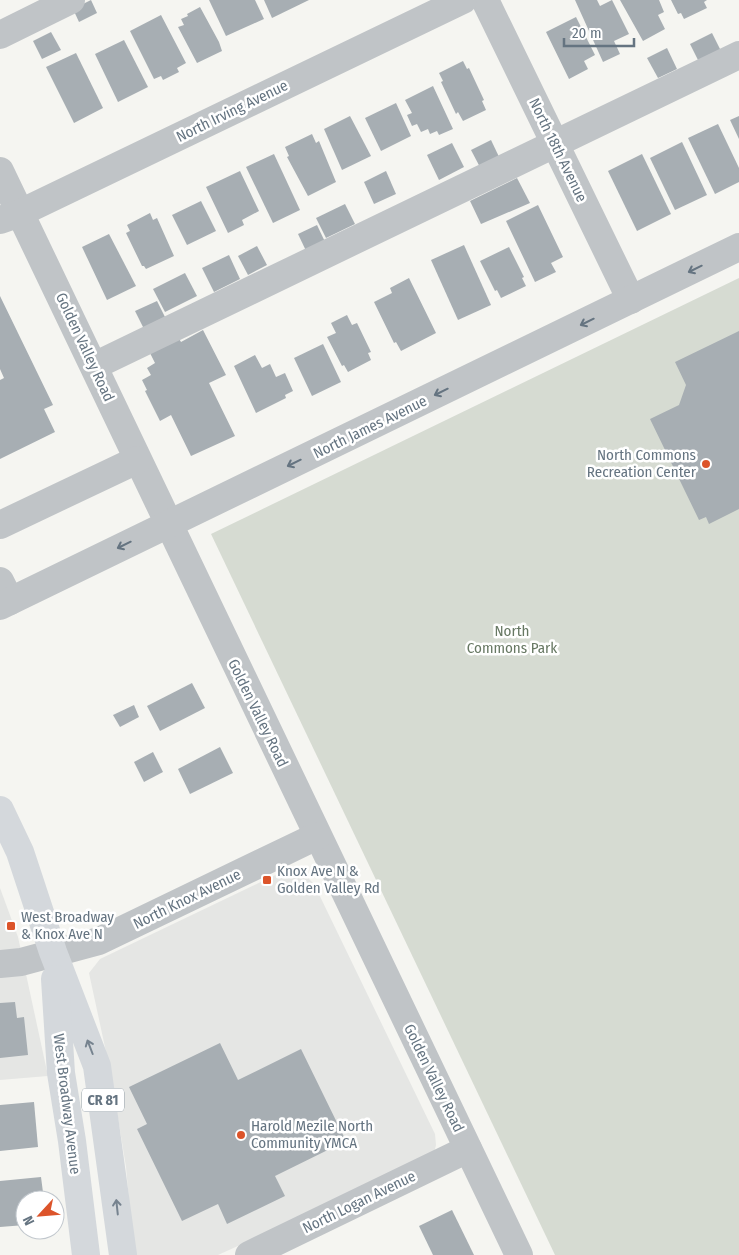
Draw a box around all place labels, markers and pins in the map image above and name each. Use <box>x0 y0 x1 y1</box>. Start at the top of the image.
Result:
place label: North Commons Recreation Center <box>587 446 697 481</box>
marker: North Commons Recreation Center <box>700 458 712 470</box>
place label: Knox Ave N & Golden Valley Rd <box>277 862 380 897</box>
marker: Knox Ave N & Golden Valley Rd <box>261 874 273 886</box>
place label: West Broadway & Knox Ave N <box>21 908 114 943</box>
marker: West Broadway & Knox Ave N <box>5 920 17 932</box>
place label: Harold Mezile North Community YMCA <box>251 1117 373 1152</box>
marker: Harold Mezile North Community YMCA <box>235 1129 247 1141</box>

